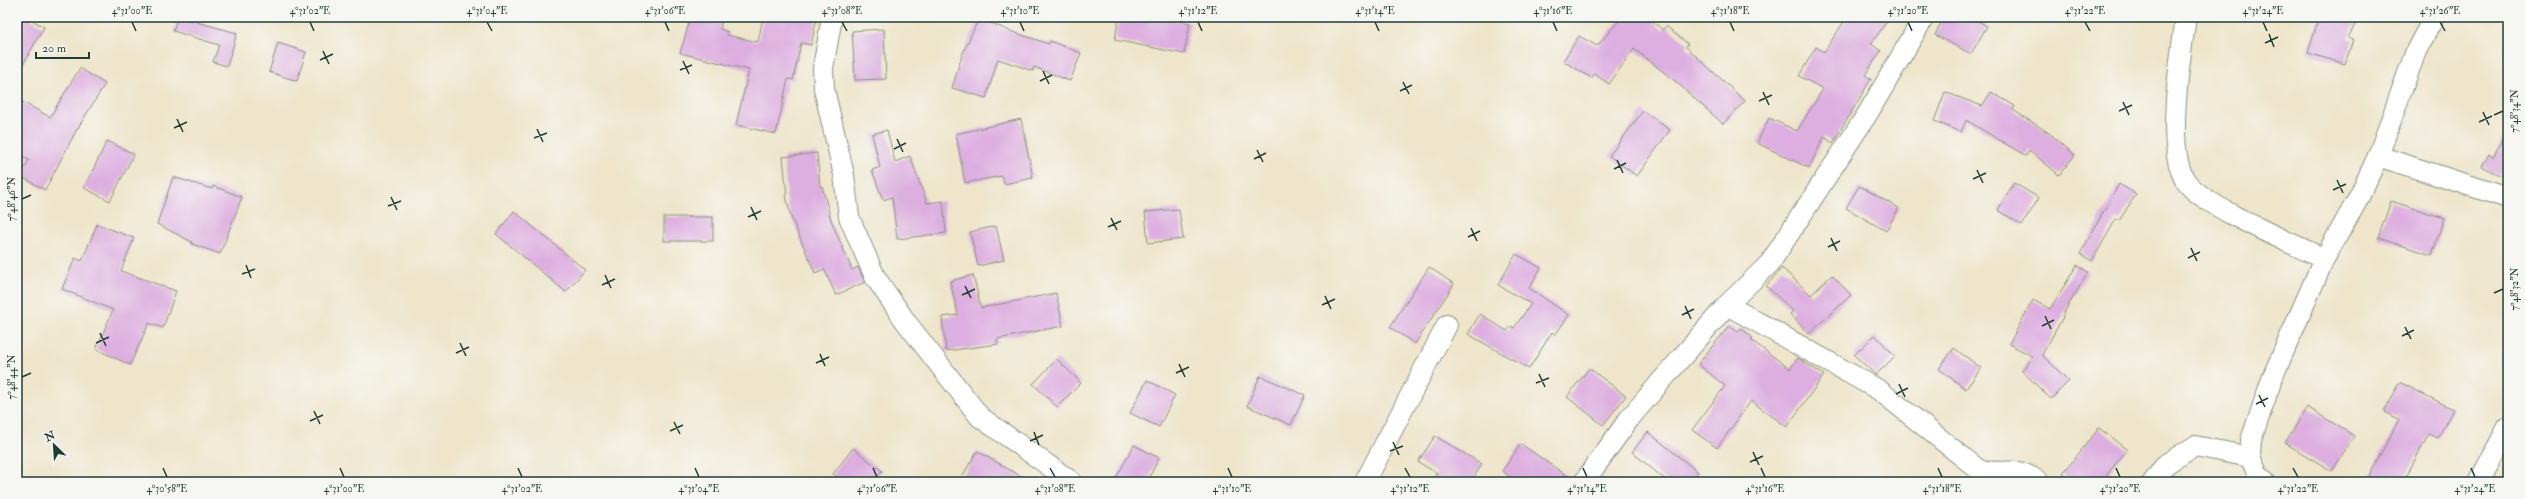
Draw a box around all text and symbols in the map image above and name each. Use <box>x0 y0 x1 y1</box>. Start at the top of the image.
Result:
text: 4°31'00"E <box>112 5 152 17</box>
text: 4°31'02"E <box>290 5 330 17</box>
text: 4°31'04"E <box>467 5 507 17</box>
text: 4°31'06"E <box>645 5 685 17</box>
text: 4°31'08"E <box>822 5 862 17</box>
text: 4°31'10"E <box>1000 5 1040 17</box>
text: 4°31'12"E <box>1178 5 1218 17</box>
text: 4°31'14"E <box>1355 5 1395 17</box>
text: 4°31'16"E <box>1533 5 1573 17</box>
text: 4°31'18"E <box>1711 5 1749 17</box>
text: 4°31'20"E <box>1888 5 1928 17</box>
text: 4°31'22"E <box>2065 5 2105 17</box>
text: 4°31'24"E <box>2243 5 2283 17</box>
text: 4°31'26"E <box>2420 5 2460 17</box>
scale bar <box>36 34 89 60</box>
text: 20 m <box>42 41 67 56</box>
text: 7°48'34"N <box>2509 89 2521 133</box>
text: 7°48'46"N <box>6 177 18 221</box>
text: 7°48'32"N <box>2509 267 2521 311</box>
text: 7°48'44"N <box>6 355 18 399</box>
north arrow <box>34 425 74 465</box>
text: N <box>42 428 58 445</box>
text: 4°30'58"E <box>146 483 188 495</box>
text: 4°31'00"E <box>324 483 364 495</box>
text: 4°31'02"E <box>502 483 542 495</box>
text: 4°31'04"E <box>679 483 719 495</box>
text: 4°31'06"E <box>857 483 897 495</box>
text: 4°31'08"E <box>1035 483 1075 495</box>
text: 4°31'10"E <box>1212 483 1252 495</box>
text: 4°31'12"E <box>1390 483 1430 495</box>
text: 4°31'14"E <box>1567 483 1607 495</box>
text: 4°31'16"E <box>1745 483 1785 495</box>
text: 4°31'18"E <box>1923 483 1961 495</box>
text: 4°31'20"E <box>2100 483 2140 495</box>
text: 4°31'22"E <box>2278 483 2318 495</box>
text: 4°31'24"E <box>2455 483 2495 495</box>

